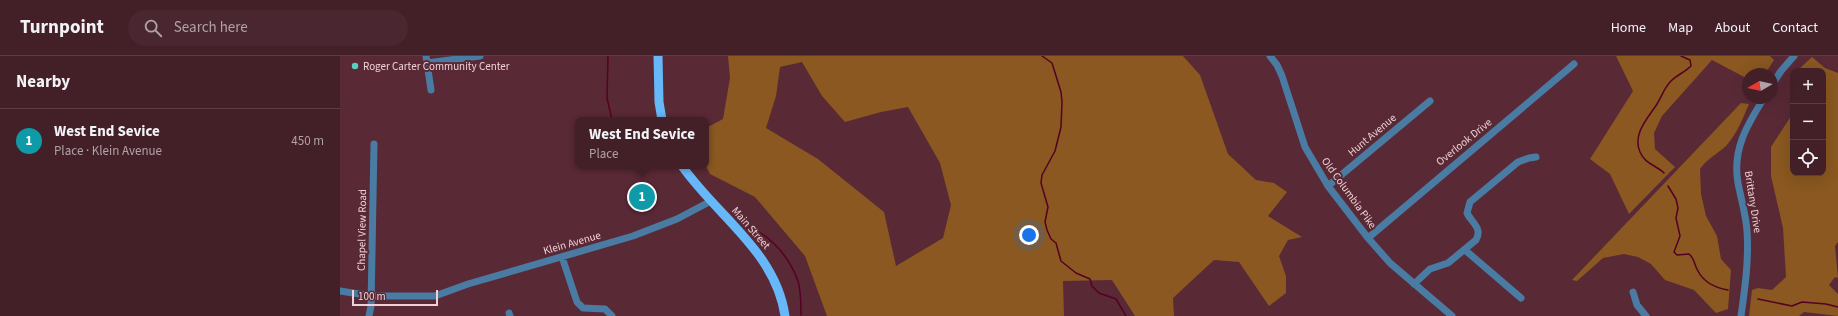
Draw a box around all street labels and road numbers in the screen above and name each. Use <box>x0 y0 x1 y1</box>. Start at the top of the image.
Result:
street label: Hunt Avenue <box>1345 110 1400 160</box>
street label: Overlook Drive <box>1433 114 1496 169</box>
street label: Old Columbia Pike <box>1318 154 1380 232</box>
street label: Brittany Drive <box>1741 170 1765 235</box>
street label: Chapel View Road <box>354 189 370 271</box>
street label: Main Street <box>728 203 774 253</box>
street label: Klein Avenue <box>541 227 603 258</box>

